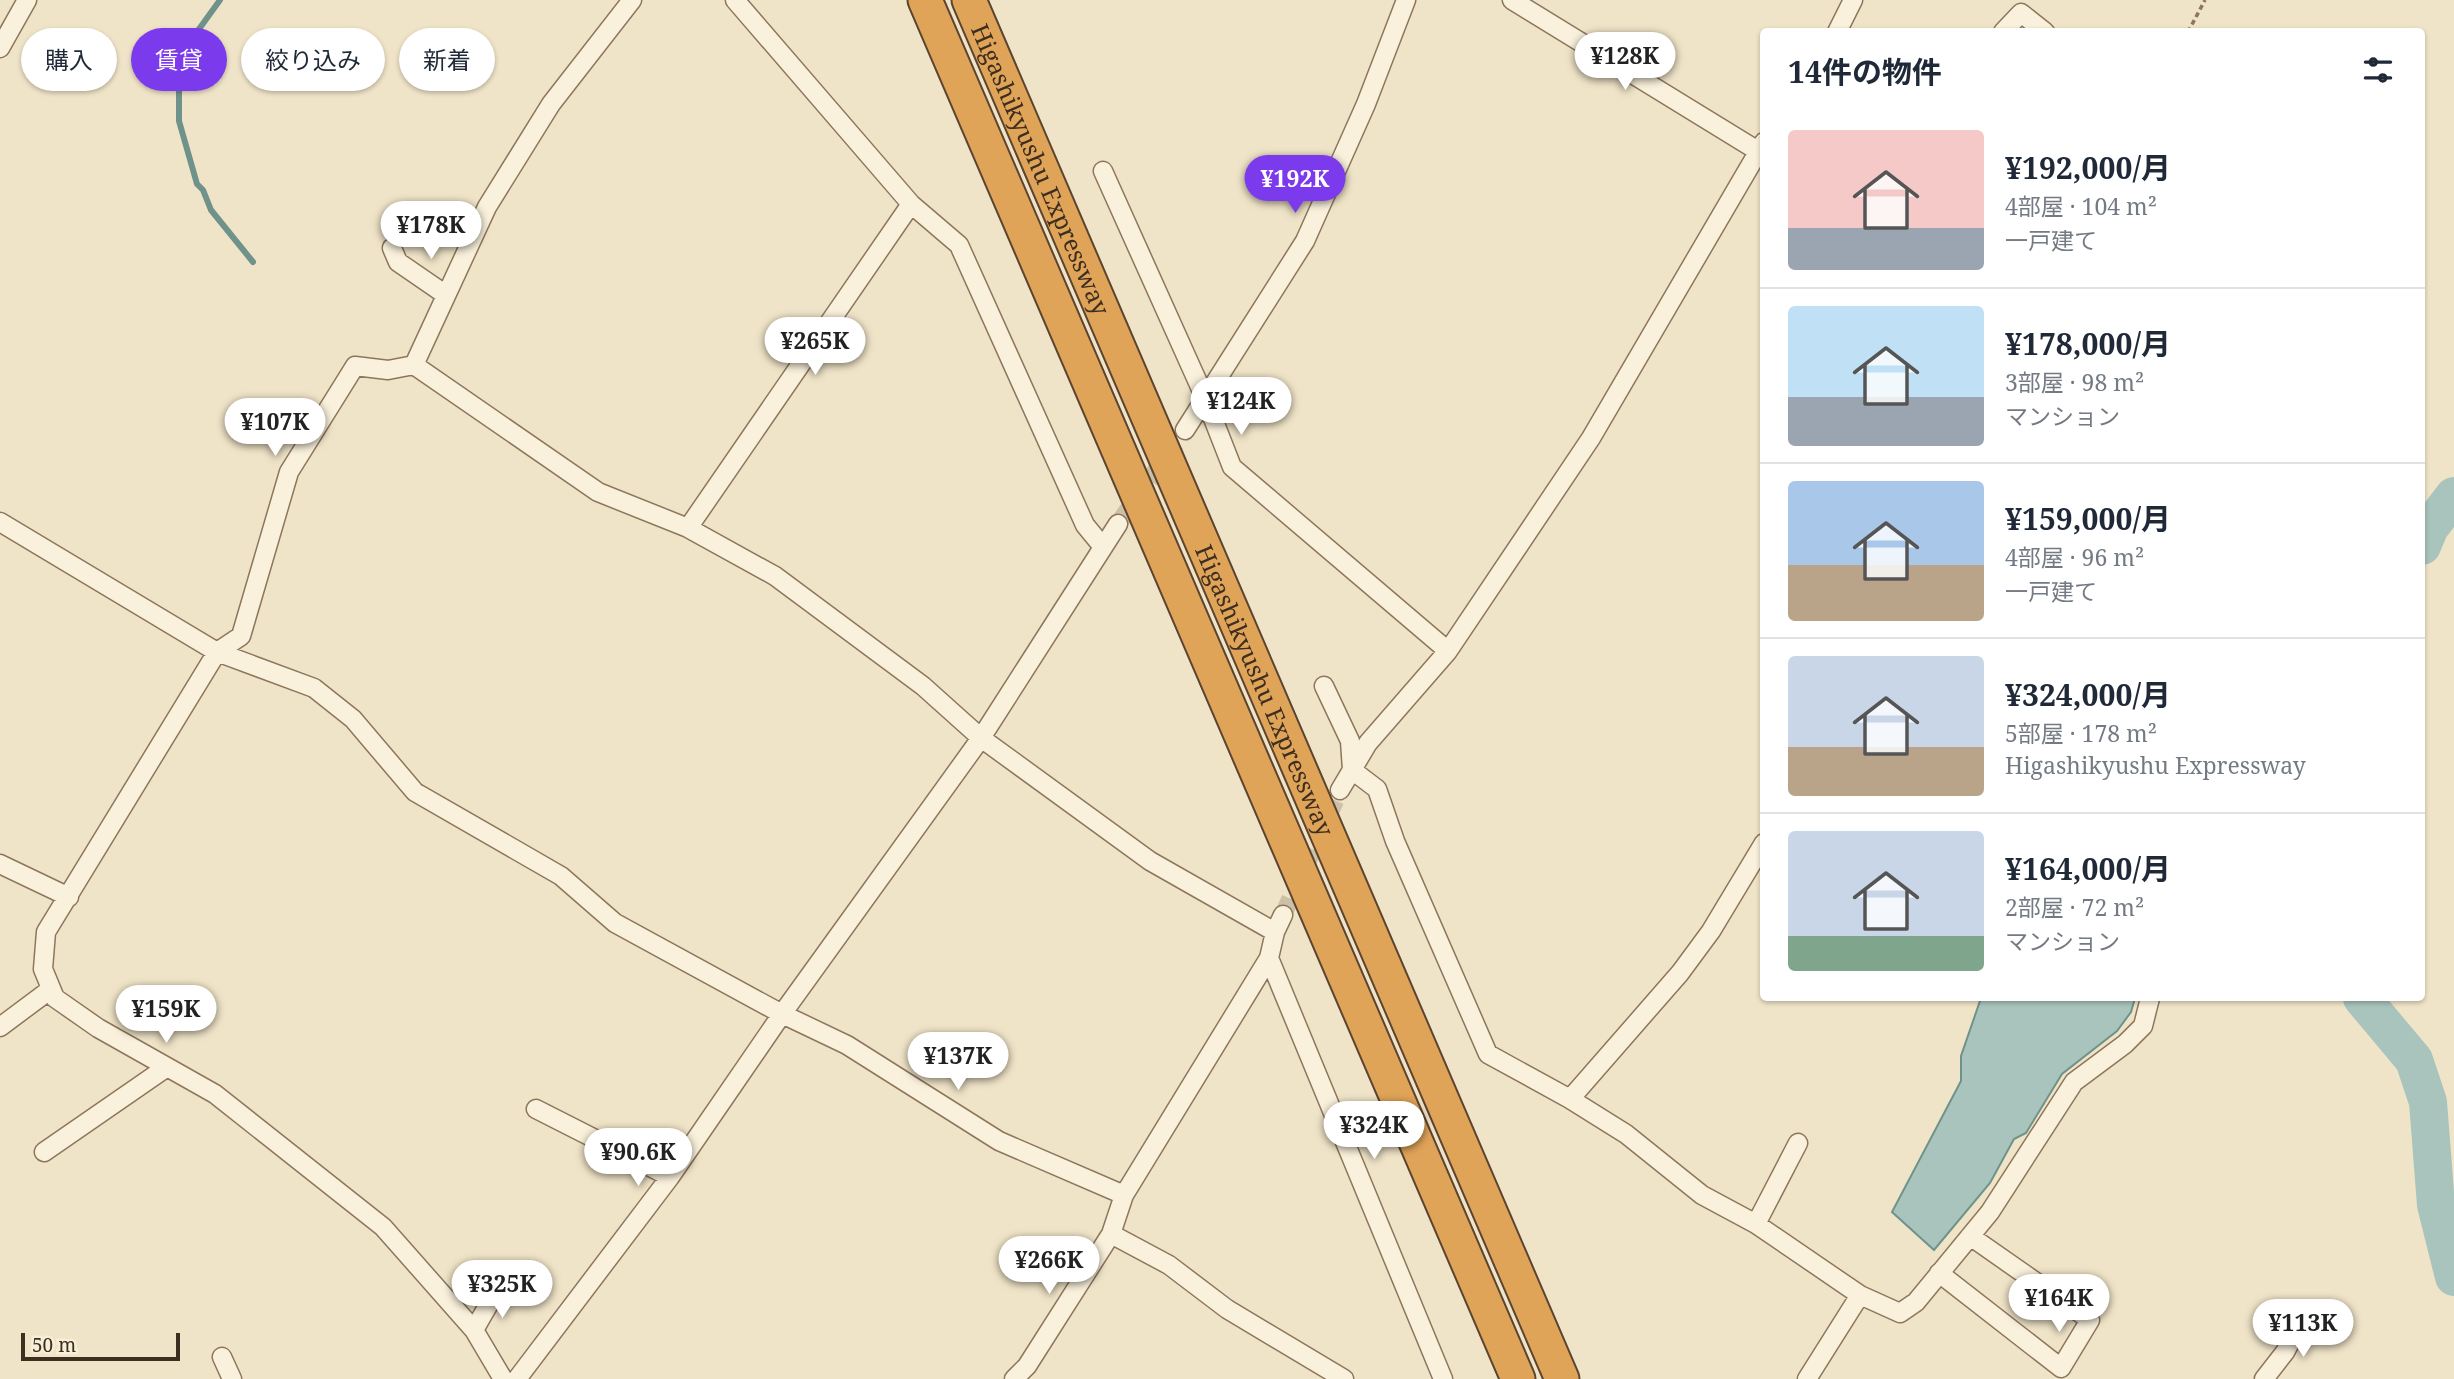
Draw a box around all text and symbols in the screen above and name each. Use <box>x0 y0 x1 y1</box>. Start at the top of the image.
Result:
street label: Higashikyushu Expressway <box>964 18 1119 320</box>
chip: 購入 <box>21 28 117 91</box>
chip: 賃貸 <box>131 28 227 91</box>
chip: 絞り込み <box>241 28 385 91</box>
chip: 新着 <box>399 28 495 91</box>
pin: ¥128K <box>1576 32 1674 92</box>
text: ¥128K <box>1591 39 1659 71</box>
text: 14件の物件 <box>1788 51 1942 92</box>
icon: filters <box>2359 51 2397 89</box>
text: ¥192,000/月 <box>2005 147 2171 188</box>
pin: ¥192K <box>1246 156 1344 215</box>
icon: home <box>1844 158 1928 242</box>
text: ¥192K <box>1261 162 1329 194</box>
text: 4部屋 · 104 m² <box>2005 190 2157 222</box>
pin: ¥178K <box>382 202 480 261</box>
text: ¥178K <box>397 208 465 240</box>
text: 一戸建て <box>2005 224 2097 256</box>
pin: ¥265K <box>766 318 864 377</box>
text: ¥178,000/月 <box>2005 323 2171 364</box>
text: ¥265K <box>781 324 849 356</box>
icon: home <box>1844 334 1928 418</box>
text: 3部屋 · 98 m² <box>2005 366 2144 398</box>
pin: ¥124K <box>1192 378 1290 437</box>
text: ¥124K <box>1207 384 1275 416</box>
pin: ¥107K <box>226 398 324 458</box>
text: マンション <box>2005 400 2120 432</box>
text: ¥107K <box>241 405 309 437</box>
text: ¥159,000/月 <box>2005 498 2171 539</box>
icon: home <box>1844 509 1928 593</box>
street label: Higashikyushu Expressway <box>1188 539 1343 841</box>
text: 4部屋 · 96 m² <box>2005 541 2144 573</box>
text: 一戸建て <box>2005 575 2097 607</box>
text: ¥324,000/月 <box>2005 674 2171 715</box>
icon: home <box>1844 684 1928 768</box>
text: 5部屋 · 178 m² <box>2005 717 2157 749</box>
text: Higashikyushu Expressway <box>2005 749 2306 781</box>
text: ¥164,000/月 <box>2005 848 2171 889</box>
icon: home <box>1844 859 1928 943</box>
text: 2部屋 · 72 m² <box>2005 891 2144 923</box>
text: マンション <box>2005 925 2120 957</box>
pin: ¥159K <box>117 986 215 1045</box>
text: ¥159K <box>132 992 200 1024</box>
pin: ¥137K <box>909 1032 1007 1092</box>
text: ¥137K <box>924 1039 992 1071</box>
pin: ¥324K <box>1325 1102 1423 1161</box>
text: ¥324K <box>1340 1108 1408 1140</box>
pin: ¥90.6K <box>581 1128 695 1188</box>
text: ¥90.6K <box>600 1135 676 1167</box>
pin: ¥266K <box>1000 1236 1098 1296</box>
text: ¥266K <box>1015 1243 1083 1275</box>
pin: ¥325K <box>453 1260 551 1320</box>
text: ¥325K <box>468 1267 536 1299</box>
pin: ¥164K <box>2010 1274 2108 1334</box>
text: ¥164K <box>2025 1281 2093 1313</box>
pin: ¥113K <box>2254 1300 2352 1359</box>
text: ¥113K <box>2269 1306 2337 1338</box>
scale bar <box>21 1330 180 1362</box>
text: 50 m <box>32 1332 76 1358</box>

